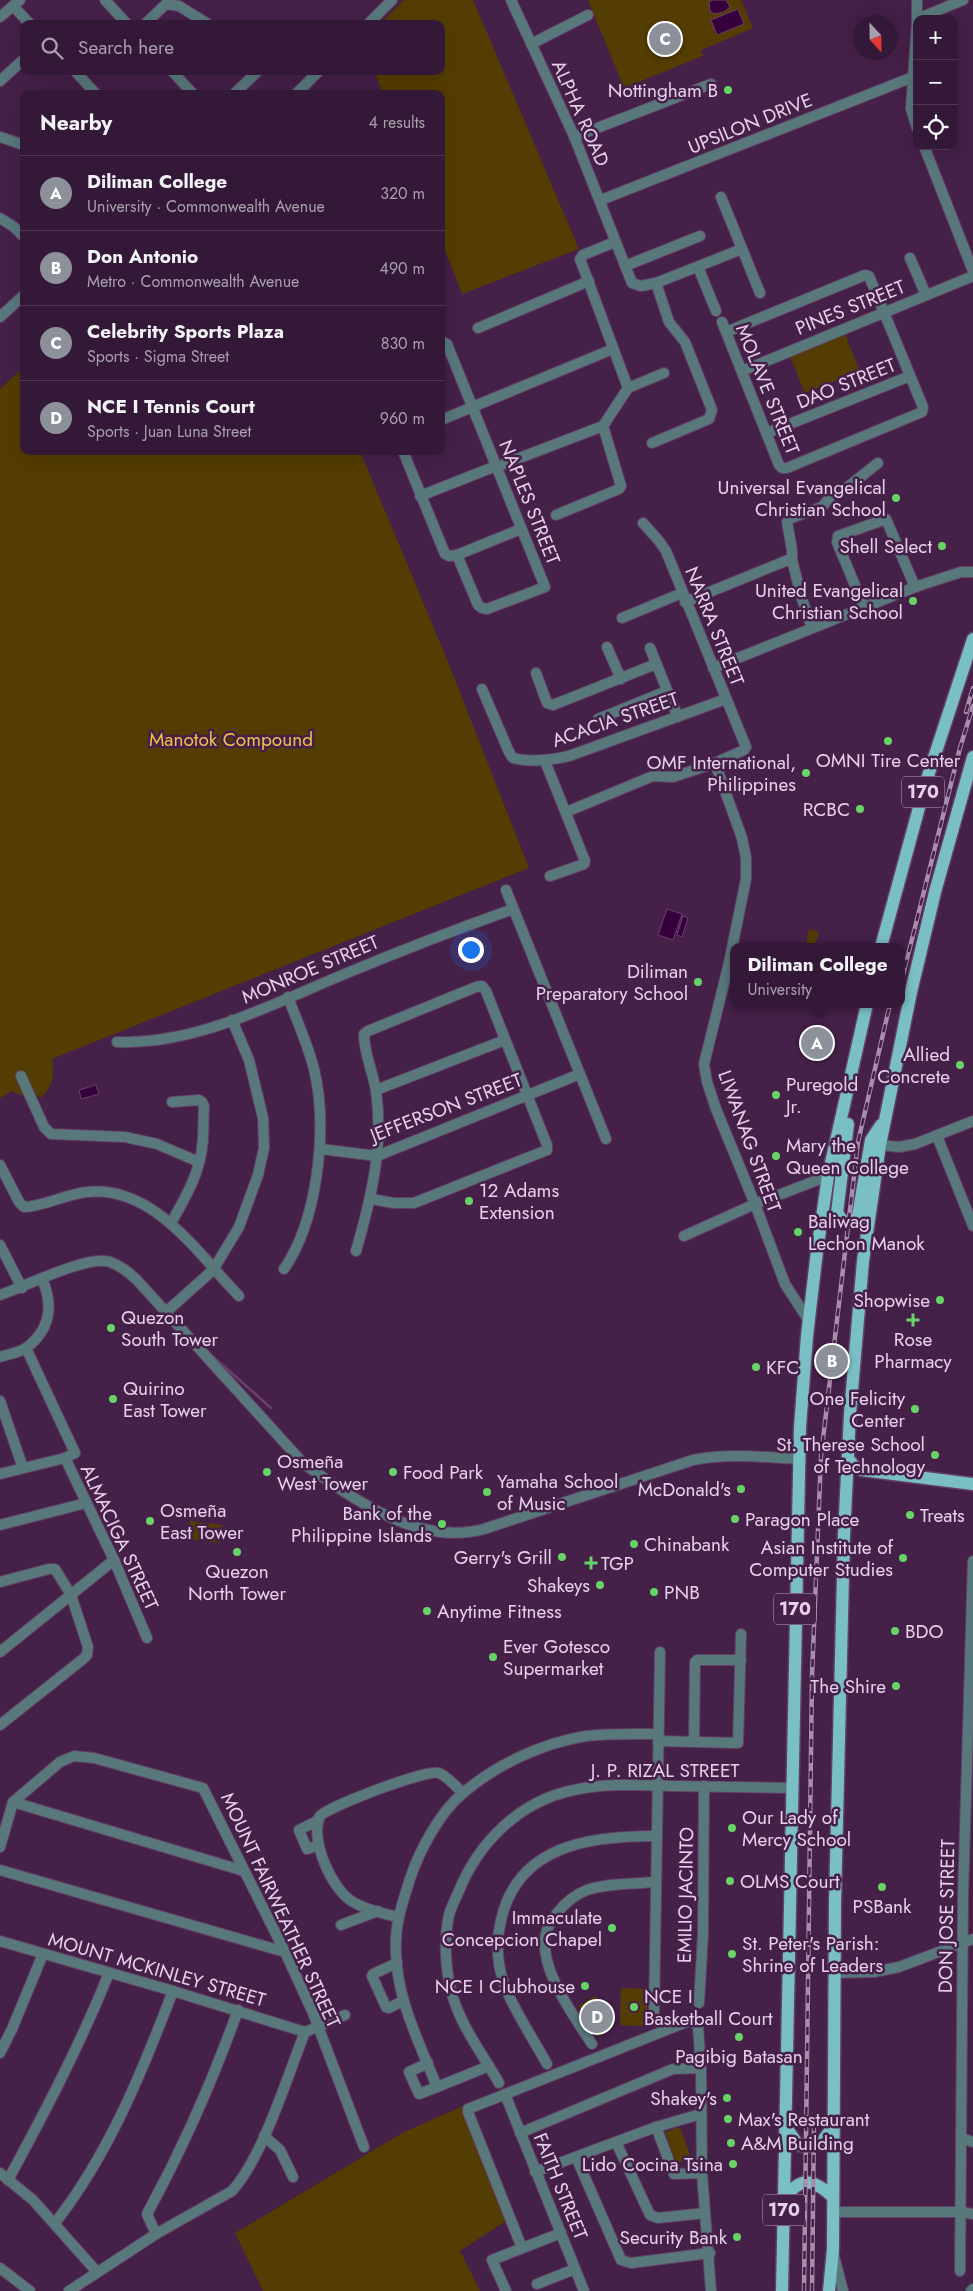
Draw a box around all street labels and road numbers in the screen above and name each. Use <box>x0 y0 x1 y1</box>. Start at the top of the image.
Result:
street label: ALPHA ROAD <box>545 56 616 171</box>
street label: UPSILON DRIVE <box>684 86 816 161</box>
street label: PINES STREET <box>791 273 909 342</box>
street label: MOLAVE STREET <box>729 320 806 459</box>
street label: DAO STREET <box>793 351 900 416</box>
street label: NAPLES STREET <box>492 436 567 569</box>
street label: NARRA STREET <box>678 563 751 690</box>
street label: ACACIA STREET <box>548 685 682 754</box>
road number: 170 <box>902 776 944 808</box>
street label: MONROE STREET <box>237 928 383 1011</box>
street label: JEFFERSON STREET <box>364 1066 526 1150</box>
street label: LIWANAG STREET <box>711 1066 788 1216</box>
street label: ALMACIGA STREET <box>74 1460 165 1615</box>
road number: 170 <box>774 1594 816 1625</box>
street label: J. P. RIZAL STREET <box>588 1757 739 1784</box>
street label: MOUNT FAIRWEATHER STREET <box>214 1788 347 2032</box>
street label: EMILIO JACINTO <box>671 1827 700 1963</box>
street label: DON JOSE STREET <box>932 1839 961 1993</box>
street label: MOUNT MCKINLEY STREET <box>45 1925 269 2014</box>
street label: FAITH STREET <box>527 2129 594 2244</box>
road number: 170 <box>763 2194 805 2226</box>

